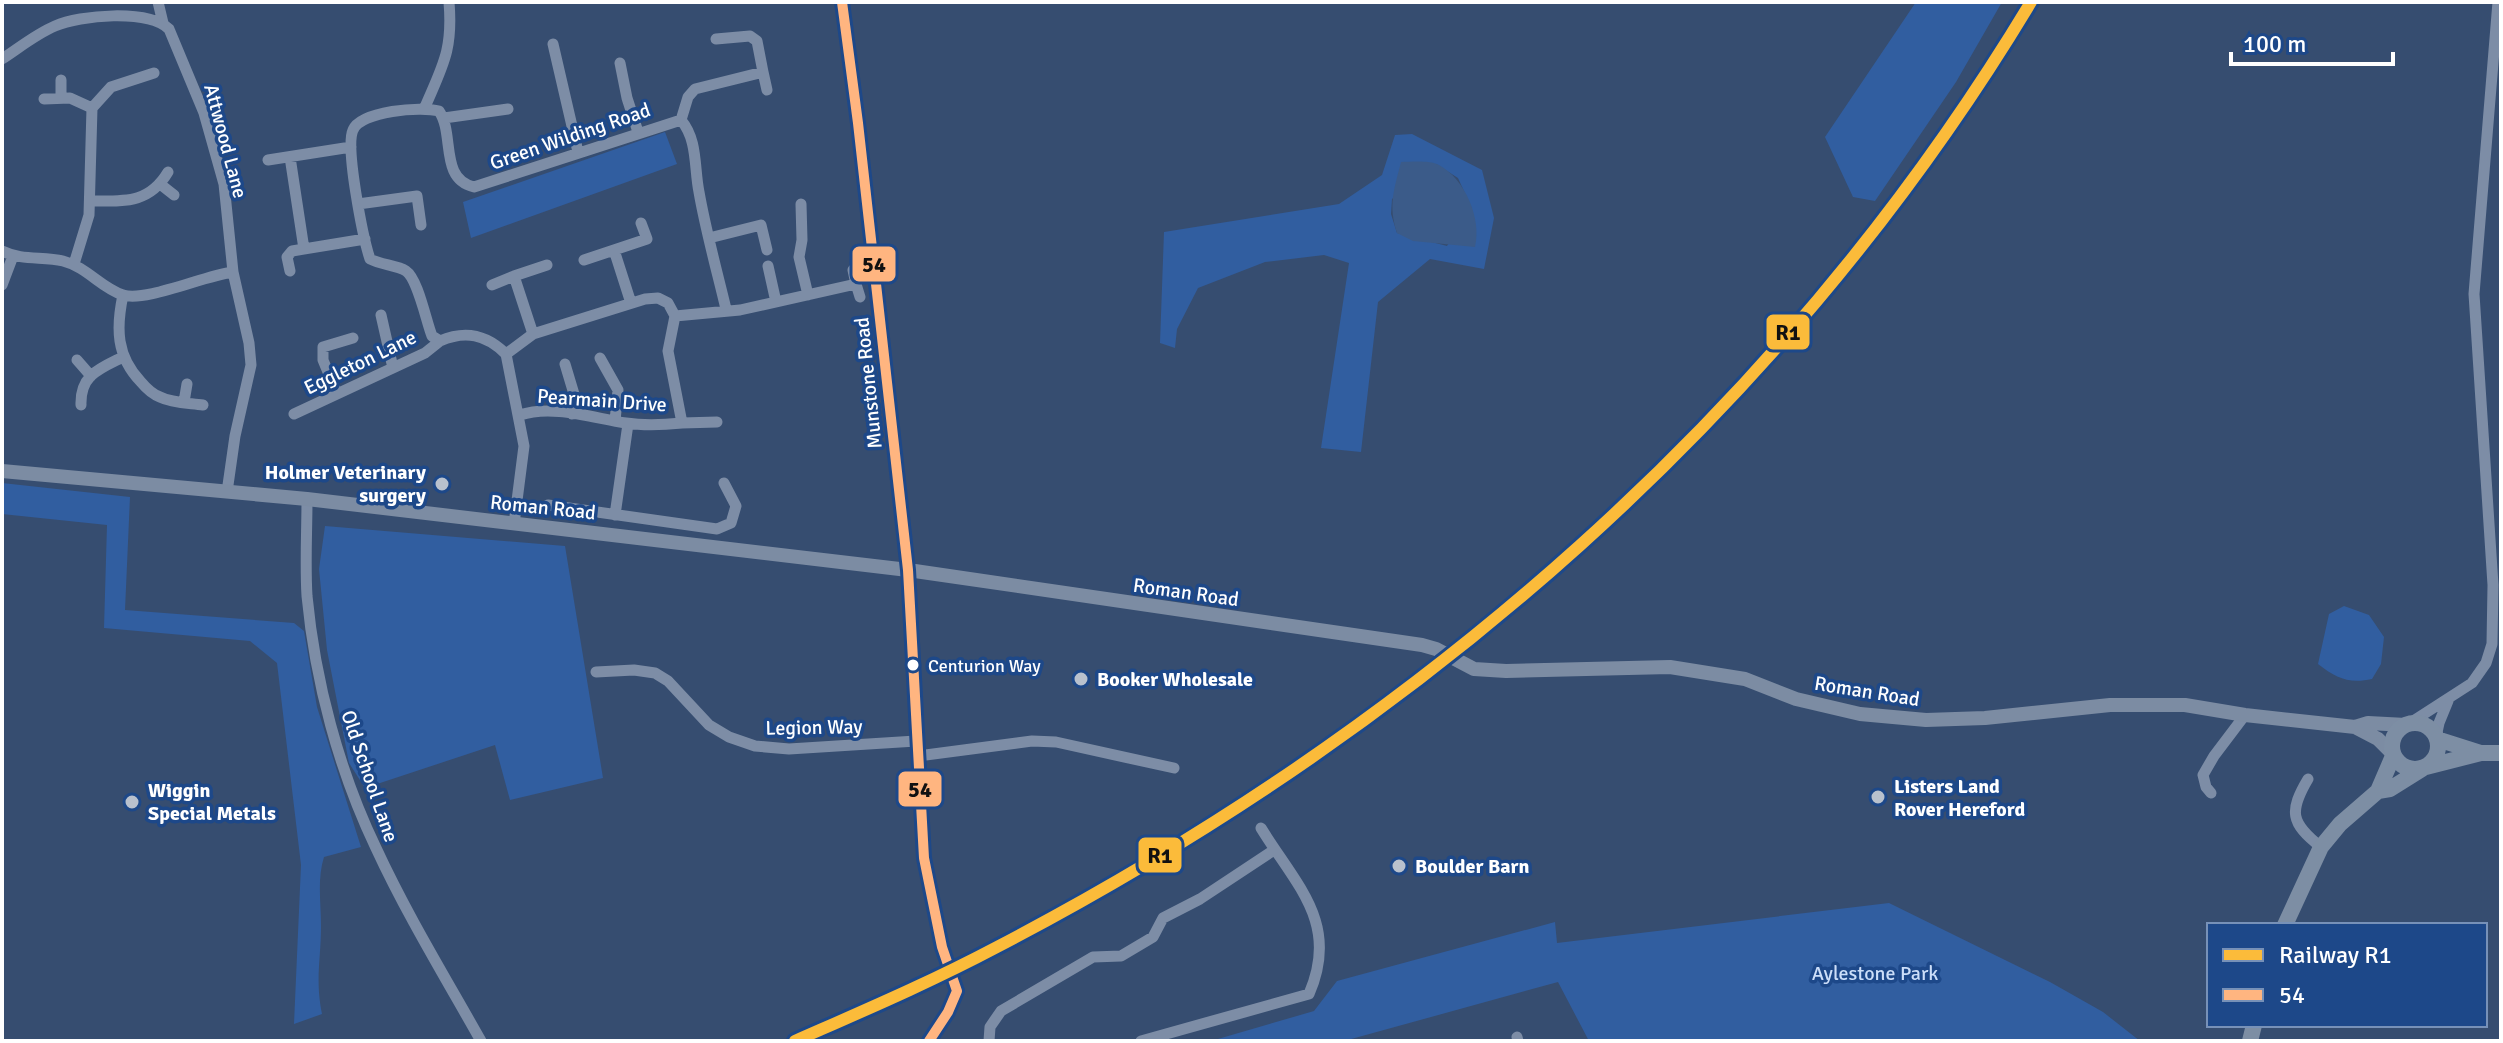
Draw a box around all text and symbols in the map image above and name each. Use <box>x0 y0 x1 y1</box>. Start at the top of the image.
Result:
scale bar <box>2231 16 2393 66</box>
text: 100 m <box>2243 29 2306 59</box>
street label: Attwood Lane <box>198 81 253 201</box>
street label: Green Wilding Road <box>487 97 654 176</box>
line badge: 54 <box>851 245 897 283</box>
text: 54 <box>862 251 886 278</box>
line badge: R1 <box>1765 313 1811 351</box>
street label: Munstone Road <box>849 316 888 450</box>
text: R1 <box>1775 319 1801 346</box>
street label: Eggleton Lane <box>300 325 420 400</box>
street label: Pearmain Drive <box>536 383 668 417</box>
place label: Holmer Veterinary surgery <box>265 460 426 508</box>
marker: Holmer Veterinary surgery <box>433 475 451 493</box>
street label: Roman Road <box>489 490 597 525</box>
street label: Roman Road <box>1132 573 1240 612</box>
place label: Centurion Way <box>928 655 1041 677</box>
marker: Centurion Way <box>905 657 921 673</box>
place label: Booker Wholesale <box>1097 667 1253 692</box>
marker: Booker Wholesale <box>1072 670 1090 688</box>
street label: Roman Road <box>1812 671 1921 712</box>
street label: Old School Lane <box>335 707 404 845</box>
street label: Legion Way <box>765 714 863 741</box>
line badge: 54 <box>897 770 943 808</box>
place label: Listers Land Rover Hereford <box>1894 774 2025 822</box>
text: 54 <box>908 776 932 803</box>
place label: Wiggin Special Metals <box>148 778 276 826</box>
marker: Listers Land Rover Hereford <box>1869 788 1887 806</box>
marker: Wiggin Special Metals <box>123 793 141 811</box>
line badge: R1 <box>1137 836 1183 874</box>
text: R1 <box>1147 842 1173 869</box>
place label: Boulder Barn <box>1415 854 1529 879</box>
marker: Boulder Barn <box>1390 857 1408 875</box>
legend <box>2207 923 2487 1027</box>
text: Railway R1 <box>2279 940 2392 970</box>
park label: Aylestone Park <box>1812 961 1938 986</box>
text: 54 <box>2279 980 2305 1010</box>

